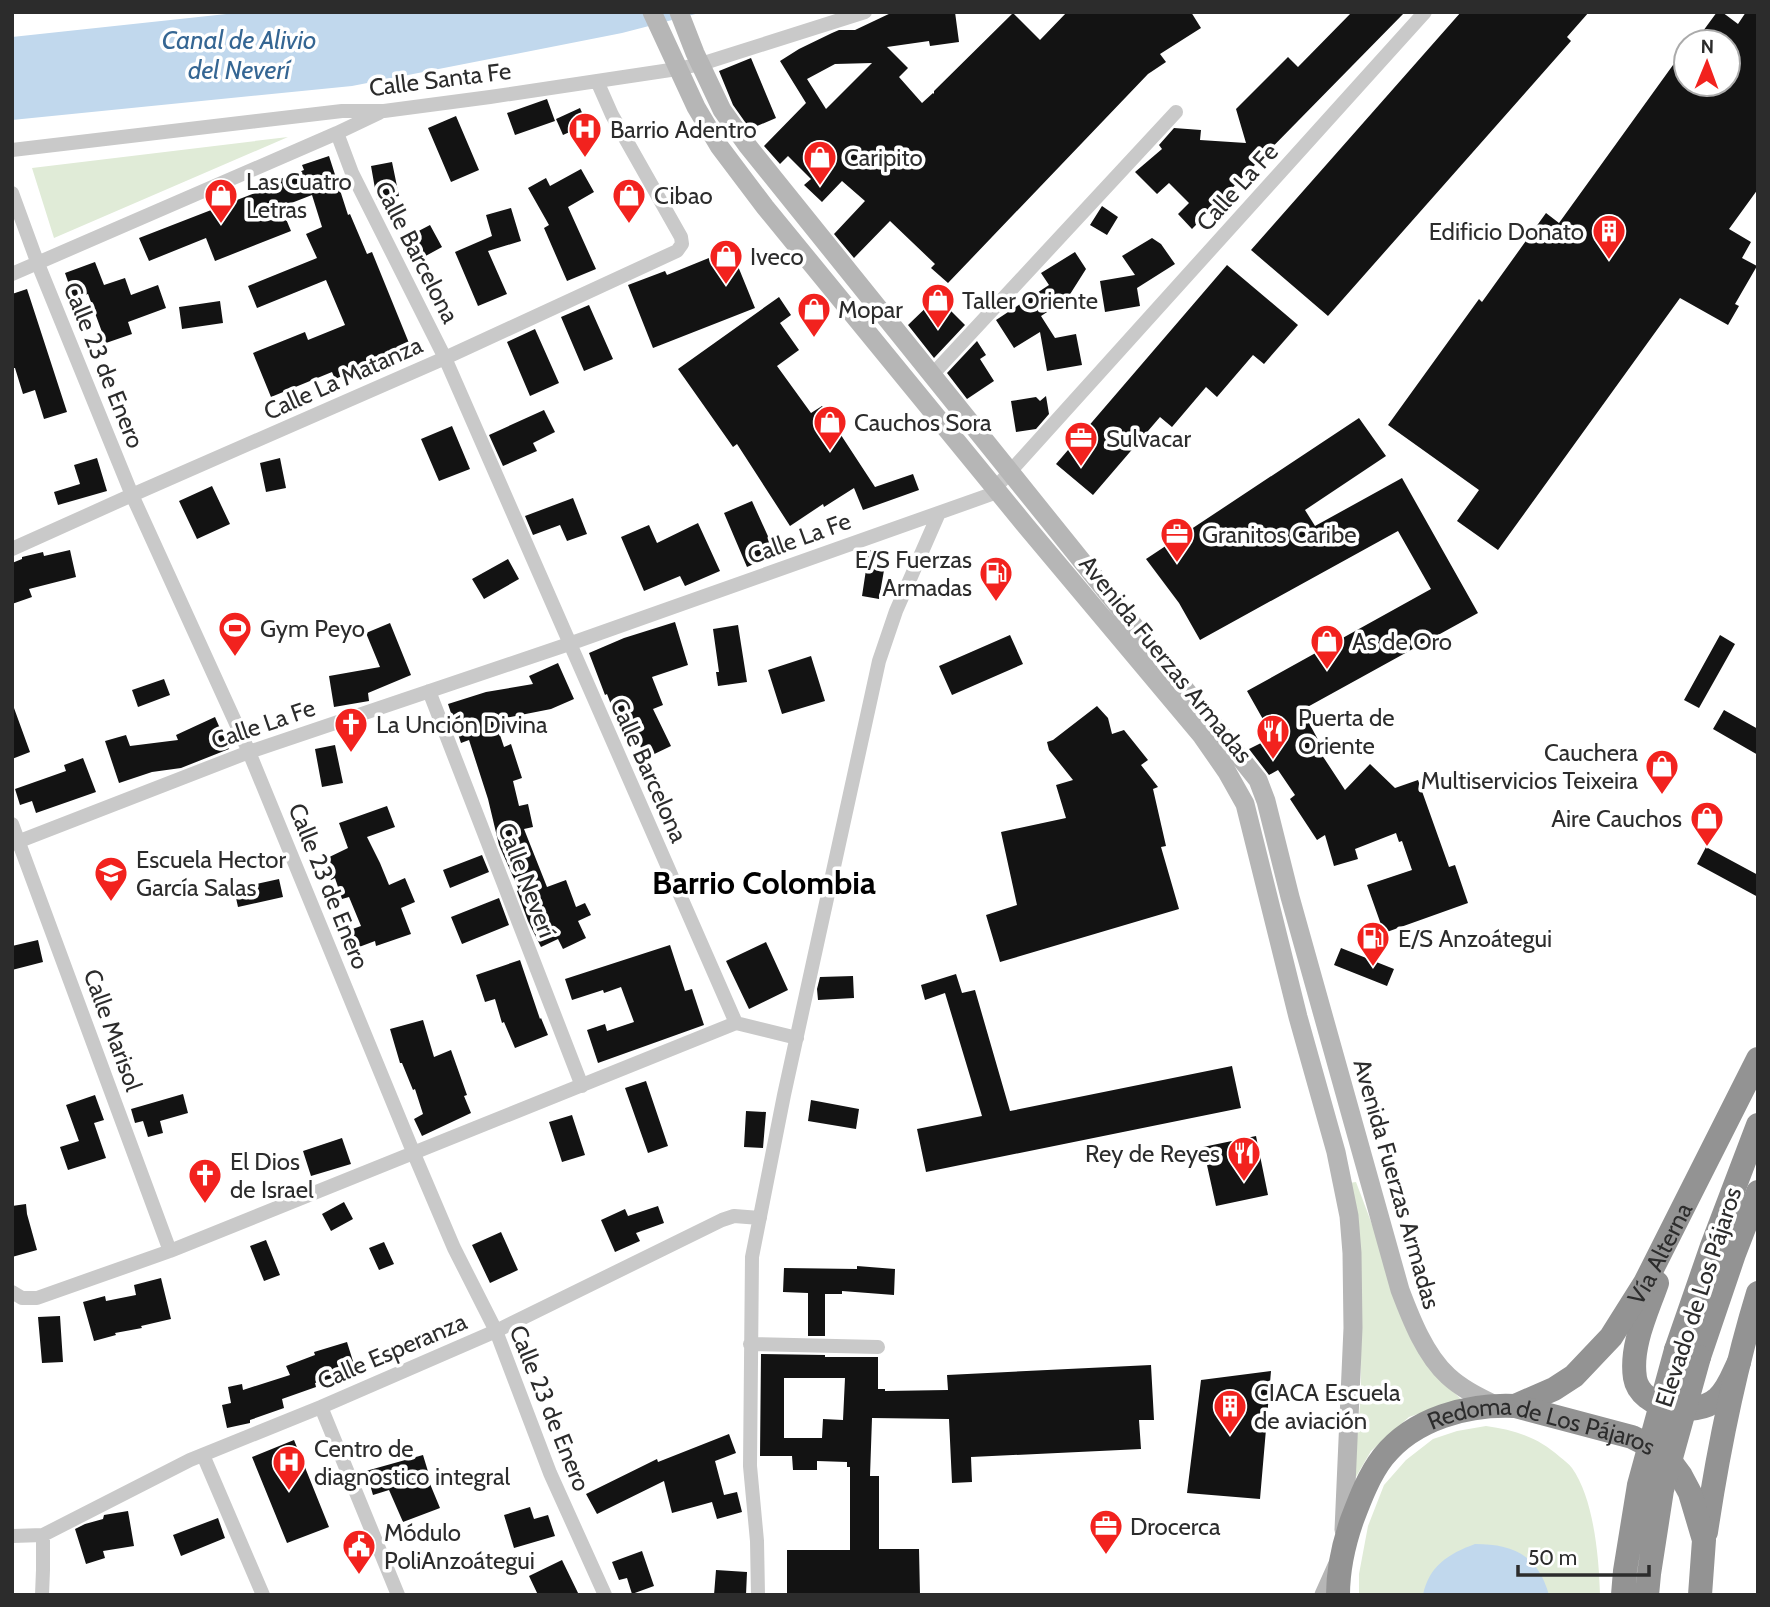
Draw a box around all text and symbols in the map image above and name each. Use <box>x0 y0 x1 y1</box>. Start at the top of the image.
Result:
water label: Canal de Alivio del Neverí <box>162 24 316 86</box>
north arrow <box>1672 28 1742 98</box>
text: N <box>1700 35 1714 58</box>
street label: Calle Santa Fe <box>367 56 513 102</box>
hospital icon: Barrio Adentro <box>566 110 604 159</box>
place label: Barrio Adentro <box>610 115 757 144</box>
street label: Calle La Fe <box>1190 137 1284 237</box>
shop icon: Caripito <box>801 138 839 187</box>
place label: Caripito <box>844 143 923 172</box>
place label: Las Cuatro Letras <box>246 167 352 224</box>
shop icon: Las Cuatro Letras <box>202 176 240 225</box>
street label: Calle Barcelona <box>369 176 465 328</box>
shop icon: Cibao <box>610 176 648 225</box>
place label: Cibao <box>654 181 713 210</box>
building icon: Edificio Donato <box>1590 212 1628 261</box>
place label: Edificio Donato <box>1429 217 1584 246</box>
shop icon: Iveco <box>707 237 745 286</box>
place label: Iveco <box>750 242 804 271</box>
street label: Calle 23 de Enero <box>58 278 150 452</box>
shop icon: Taller Oriente <box>919 281 957 330</box>
place label: Taller Oriente <box>962 286 1098 315</box>
shop icon: Mopar <box>795 290 833 339</box>
place label: Mopar <box>838 295 903 324</box>
street label: Calle La Matanza <box>259 330 427 426</box>
shop icon: Cauchos Sora <box>811 403 849 452</box>
place label: Cauchos Sora <box>854 408 992 437</box>
office icon: Sulvacar <box>1062 419 1100 468</box>
place label: Sulvacar <box>1106 424 1192 453</box>
street label: Calle La Fe <box>743 506 855 570</box>
office icon: Granitos Caribe <box>1158 515 1196 564</box>
place label: Granitos Caribe <box>1202 520 1357 549</box>
place label: E/S Fuerzas Armadas <box>855 545 972 602</box>
street label: Avenida Fuerzas Armadas <box>1073 549 1259 769</box>
fuel station icon: E/S Fuerzas Armadas <box>977 554 1015 603</box>
sports icon: Gym Peyo <box>216 609 254 658</box>
place label: Gym Peyo <box>260 614 365 643</box>
shop icon: As de Oro <box>1308 622 1346 671</box>
place label: As de Oro <box>1352 627 1452 656</box>
street label: Calle La Fe <box>207 693 319 755</box>
street label: Calle Barcelona <box>604 693 694 847</box>
place label: Puerta de Oriente <box>1298 703 1395 760</box>
church icon: La Unción Divina <box>332 705 370 754</box>
place label: La Unción Divina <box>376 710 548 739</box>
restaurant icon: Puerta de Oriente <box>1254 712 1292 761</box>
place label: Cauchera Multiservicios Teixeira <box>1421 738 1638 795</box>
shop icon: Cauchera Multiservicios Teixeira <box>1643 747 1681 796</box>
street label: Calle 23 de Enero <box>283 799 375 973</box>
shop icon: Aire Cauchos <box>1688 799 1726 848</box>
place label: Aire Cauchos <box>1551 804 1682 833</box>
street label: Calle Neverí <box>492 819 562 941</box>
place label: Escuela Hector García Salas <box>136 845 286 902</box>
school or university icon: Escuela Hector García Salas <box>92 854 130 903</box>
district label: Barrio Colombia <box>652 863 876 902</box>
fuel station icon: E/S Anzoátegui <box>1354 919 1392 968</box>
place label: E/S Anzoátegui <box>1398 924 1552 953</box>
street label: Calle Marisol <box>78 965 149 1095</box>
street label: Avenida Fuerzas Armadas <box>1347 1056 1447 1312</box>
restaurant icon: Rey de Reyes <box>1225 1134 1263 1183</box>
place label: Rey de Reyes <box>1085 1139 1220 1168</box>
place label: El Dios de Israel <box>230 1147 314 1204</box>
church icon: El Dios de Israel <box>186 1156 224 1205</box>
street label: Elevado de Los Pájaros <box>1649 1183 1747 1411</box>
street label: Vía Alterna <box>1621 1197 1698 1310</box>
street label: Calle Esperanza <box>313 1306 471 1395</box>
street label: Calle 23 de Enero <box>504 1321 596 1495</box>
place label: CIACA Escuela de aviación <box>1254 1378 1401 1435</box>
building icon: CIACA Escuela de aviación <box>1211 1387 1249 1436</box>
street label: Redoma de Los Pájaros <box>1423 1391 1660 1461</box>
place label: Centro de diagnostico integral <box>314 1434 510 1491</box>
hospital icon: Centro de diagnostico integral <box>270 1443 308 1492</box>
office icon: Drocerca <box>1087 1507 1125 1556</box>
place label: Drocerca <box>1130 1512 1221 1541</box>
place label: Módulo PoliAnzoátegui <box>384 1518 535 1575</box>
public building icon: Módulo PoliAnzoátegui <box>340 1527 378 1576</box>
scale bar <box>1518 1534 1649 1578</box>
text: 50 m <box>1528 1545 1577 1570</box>

